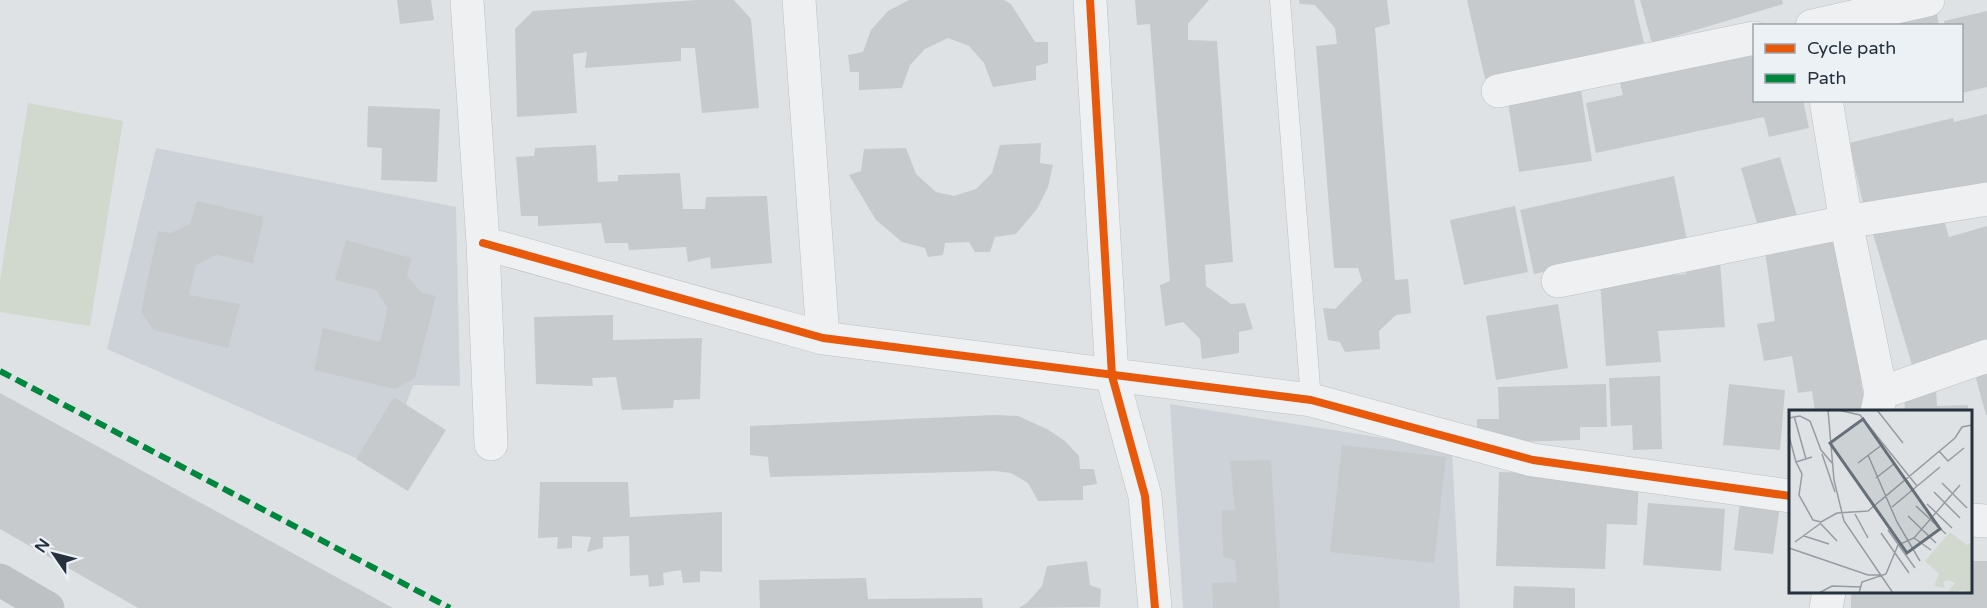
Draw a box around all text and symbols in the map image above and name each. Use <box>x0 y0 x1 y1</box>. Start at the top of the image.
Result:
legend <box>1753 24 1963 102</box>
text: Cycle path <box>1807 37 1896 59</box>
text: Path <box>1807 67 1846 89</box>
inset map <box>1789 410 1972 593</box>
north arrow <box>24 524 84 584</box>
text: N <box>31 535 54 557</box>

